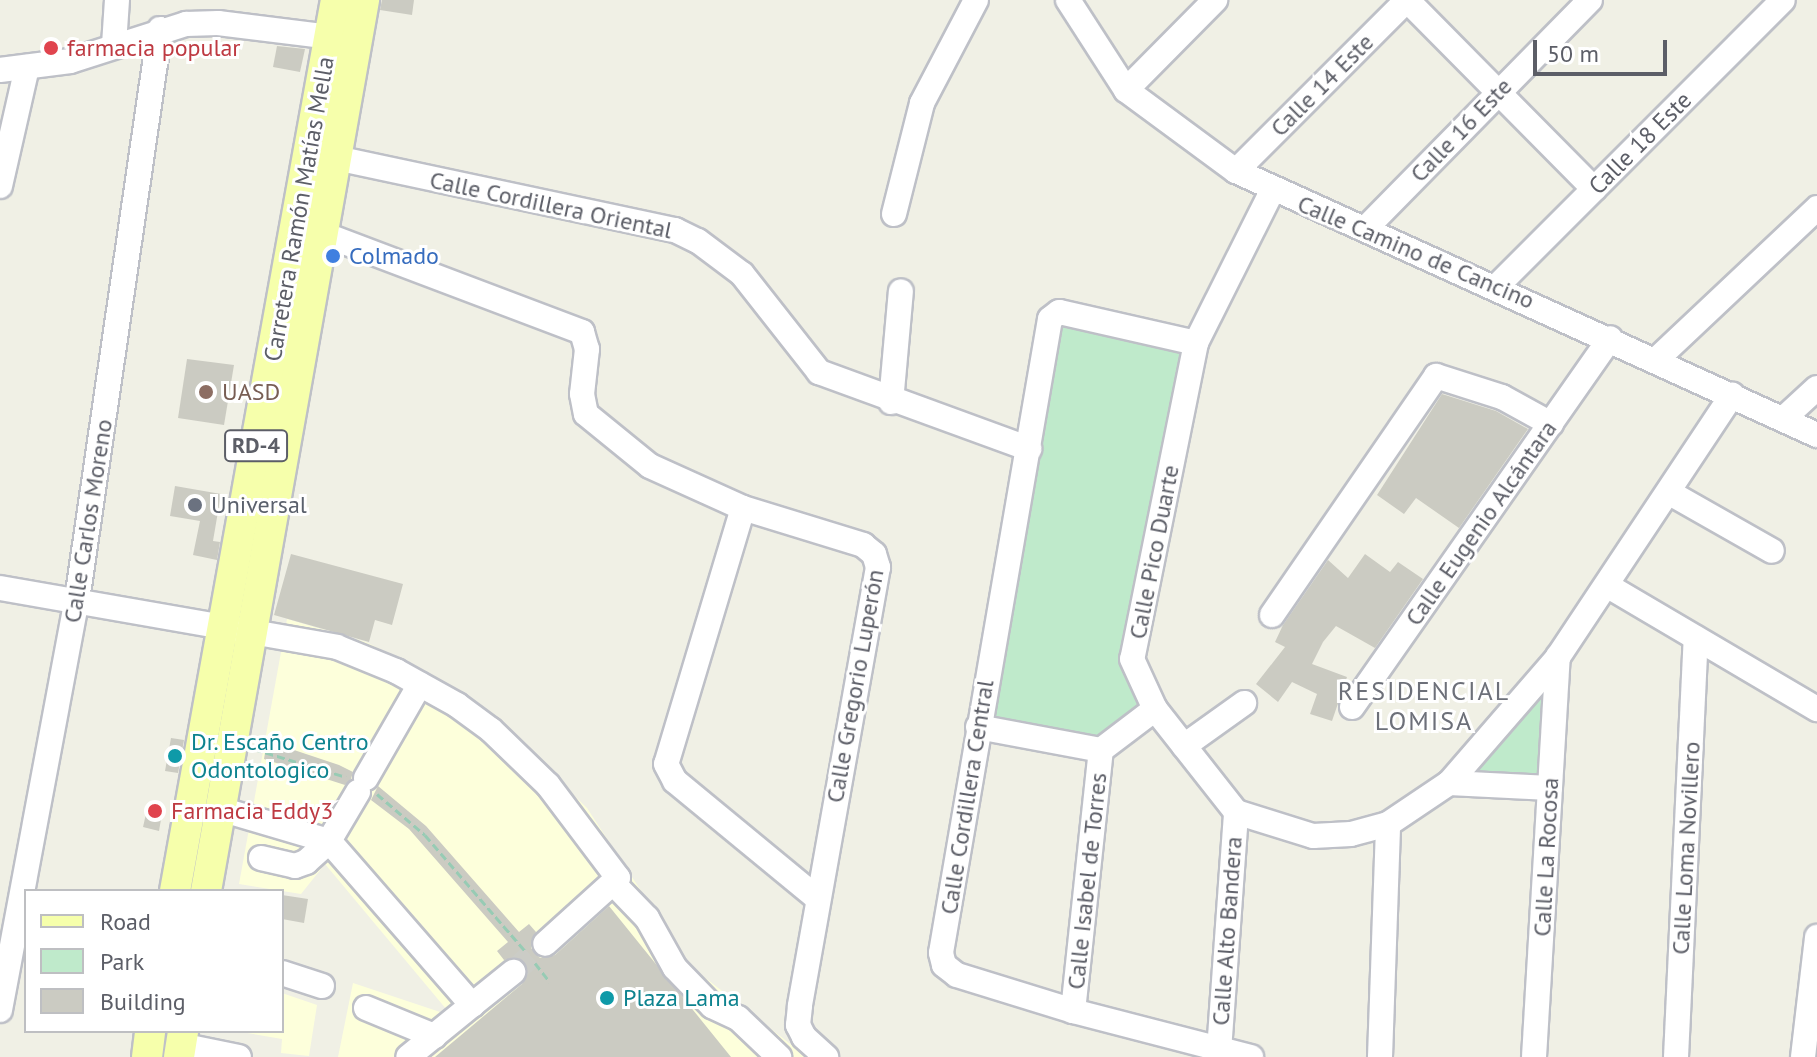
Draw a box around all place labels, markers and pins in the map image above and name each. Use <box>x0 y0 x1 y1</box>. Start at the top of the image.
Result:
place label: farmacia popular <box>67 34 241 62</box>
marker: farmacia popular <box>42 39 60 57</box>
place label: Colmado <box>349 242 439 270</box>
marker: Colmado <box>324 247 342 265</box>
place label: UASD <box>222 378 280 406</box>
marker: UASD <box>197 383 215 401</box>
place label: Universal <box>211 491 307 519</box>
marker: Universal <box>186 496 204 514</box>
place label: Dr. Escaño Centro Odontologico <box>191 728 370 784</box>
marker: Dr. Escaño Centro Odontologico <box>166 747 184 765</box>
place label: Farmacia Eddy3 <box>171 797 333 825</box>
marker: Farmacia Eddy3 <box>146 802 164 820</box>
place label: Plaza Lama <box>623 984 740 1012</box>
marker: Plaza Lama <box>598 989 616 1007</box>

